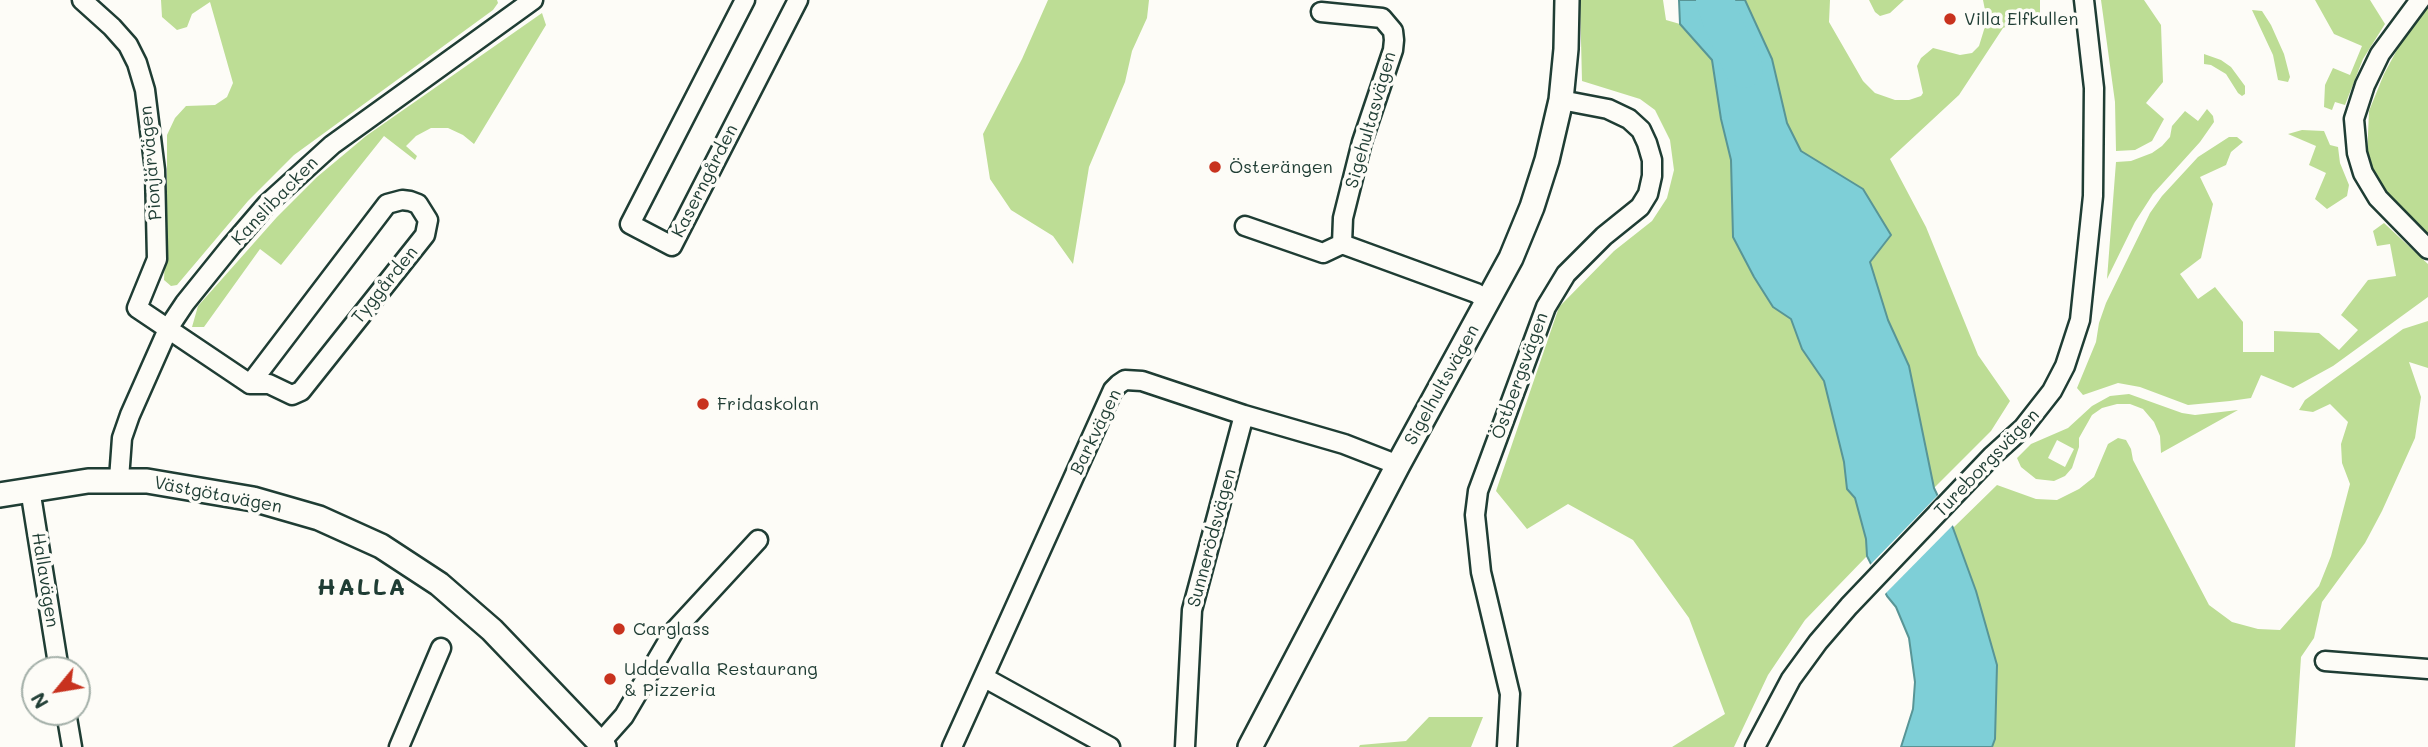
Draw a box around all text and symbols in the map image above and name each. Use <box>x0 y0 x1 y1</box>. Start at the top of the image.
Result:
place label: Villa Elfkullen <box>1964 8 2078 30</box>
marker: Villa Elfkullen <box>1942 11 1958 27</box>
street label: Sigehultasvägen <box>1341 49 1401 191</box>
street label: Pionjärvägen <box>135 105 167 221</box>
street label: Kaserngården <box>667 121 743 241</box>
street label: Kanslibacken <box>227 152 323 250</box>
place label: Österängen <box>1229 156 1333 178</box>
marker: Österängen <box>1207 159 1223 175</box>
street label: Tyggården <box>347 242 423 328</box>
street label: Östbergsvägen <box>1487 310 1553 442</box>
street label: Sigelhultsvägen <box>1400 321 1484 449</box>
street label: Barkvägen <box>1066 386 1126 478</box>
place label: Fridaskolan <box>717 393 819 415</box>
marker: Fridaskolan <box>695 396 711 412</box>
street label: Tureborgsvägen <box>1930 404 2044 522</box>
street label: Sunnerödsvägen <box>1183 466 1241 610</box>
street label: Västgötavägen <box>152 472 284 518</box>
street label: Hallavägen <box>27 531 63 629</box>
district label: HALLA <box>317 574 407 602</box>
place label: Carglass <box>633 618 710 640</box>
marker: Carglass <box>611 621 627 637</box>
north arrow <box>21 656 91 726</box>
place label: Uddevalla Restaurang & Pizzeria <box>624 658 818 700</box>
marker: Uddevalla Restaurang & Pizzeria <box>602 671 618 687</box>
text: N <box>25 688 54 713</box>

